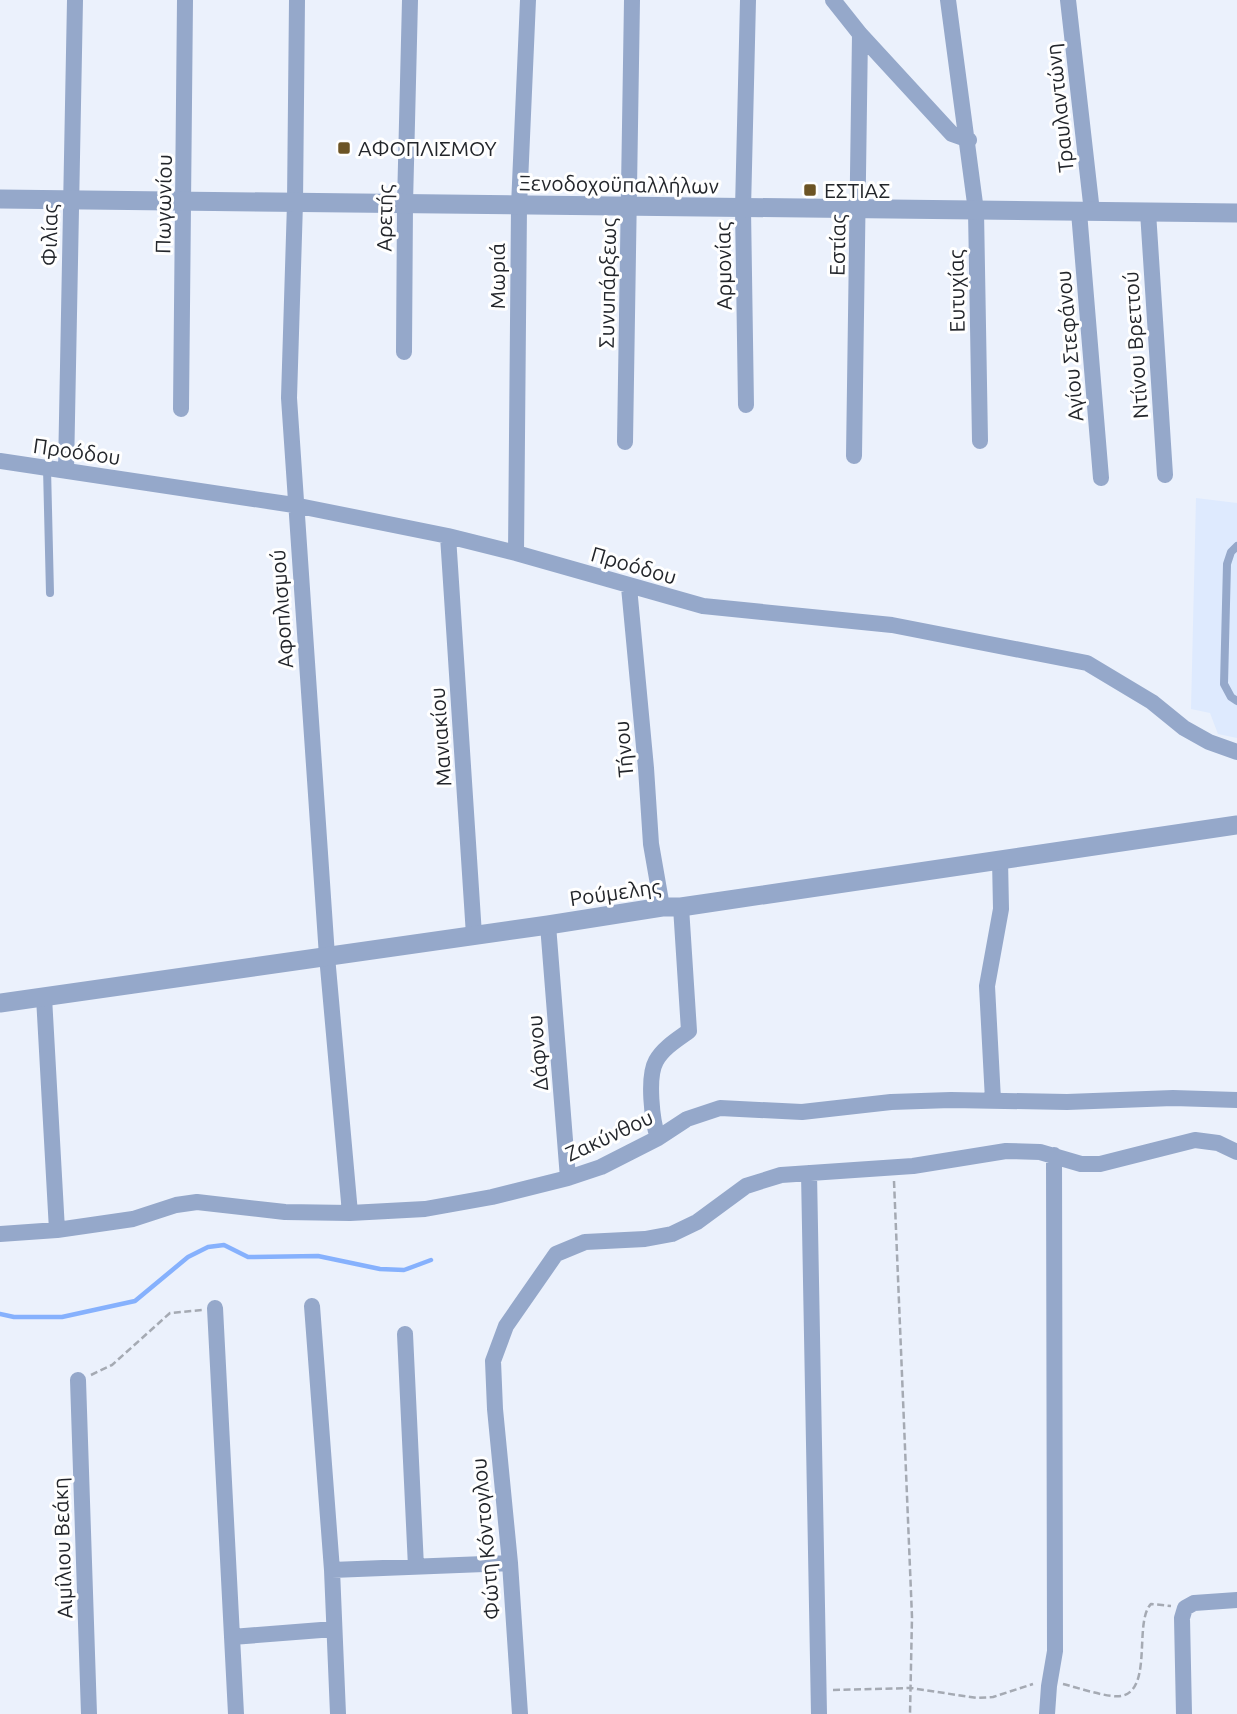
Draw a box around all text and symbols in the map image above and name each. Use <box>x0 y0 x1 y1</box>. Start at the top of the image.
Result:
street label: Τραυλαντώνη <box>1040 42 1078 174</box>
place label: ΑΦΟΠΛΙΣΜΟΥ <box>358 136 497 160</box>
marker: ΑΦΟΠΛΙΣΜΟΥ <box>336 140 352 156</box>
street label: Πωγωνίου <box>150 154 176 254</box>
street label: Ξενοδοχοϋπαλλήλων <box>519 170 719 198</box>
place label: ΕΣΤΙΑΣ <box>824 178 890 202</box>
marker: ΕΣΤΙΑΣ <box>802 182 818 198</box>
street label: Αρετής <box>371 184 397 252</box>
street label: Φιλίας <box>36 203 62 266</box>
street label: Εστίας <box>824 214 850 276</box>
street label: Συνυπάρξεως <box>594 217 621 348</box>
street label: Αρμονίας <box>710 221 736 310</box>
street label: Μωριά <box>485 242 509 309</box>
street label: Ευτυχίας <box>943 249 969 333</box>
street label: Αγίου Στεφάνου <box>1050 269 1088 423</box>
street label: Ντίνου Βρεττού <box>1118 270 1152 420</box>
street label: Προόδου <box>32 433 122 469</box>
street label: Προόδου <box>588 541 680 589</box>
street label: Αφοπλισμού <box>265 549 297 669</box>
street label: Μανιακίου <box>425 687 455 787</box>
street label: Τήνου <box>609 720 637 778</box>
street label: Ρούμελης <box>568 874 662 910</box>
street label: Δάφνου <box>522 1014 552 1092</box>
street label: Ζακύνθου <box>561 1104 657 1166</box>
street label: Φώτη Κόντογλου <box>466 1457 504 1621</box>
street label: Αιμίλιου Βεάκη <box>48 1477 76 1619</box>

